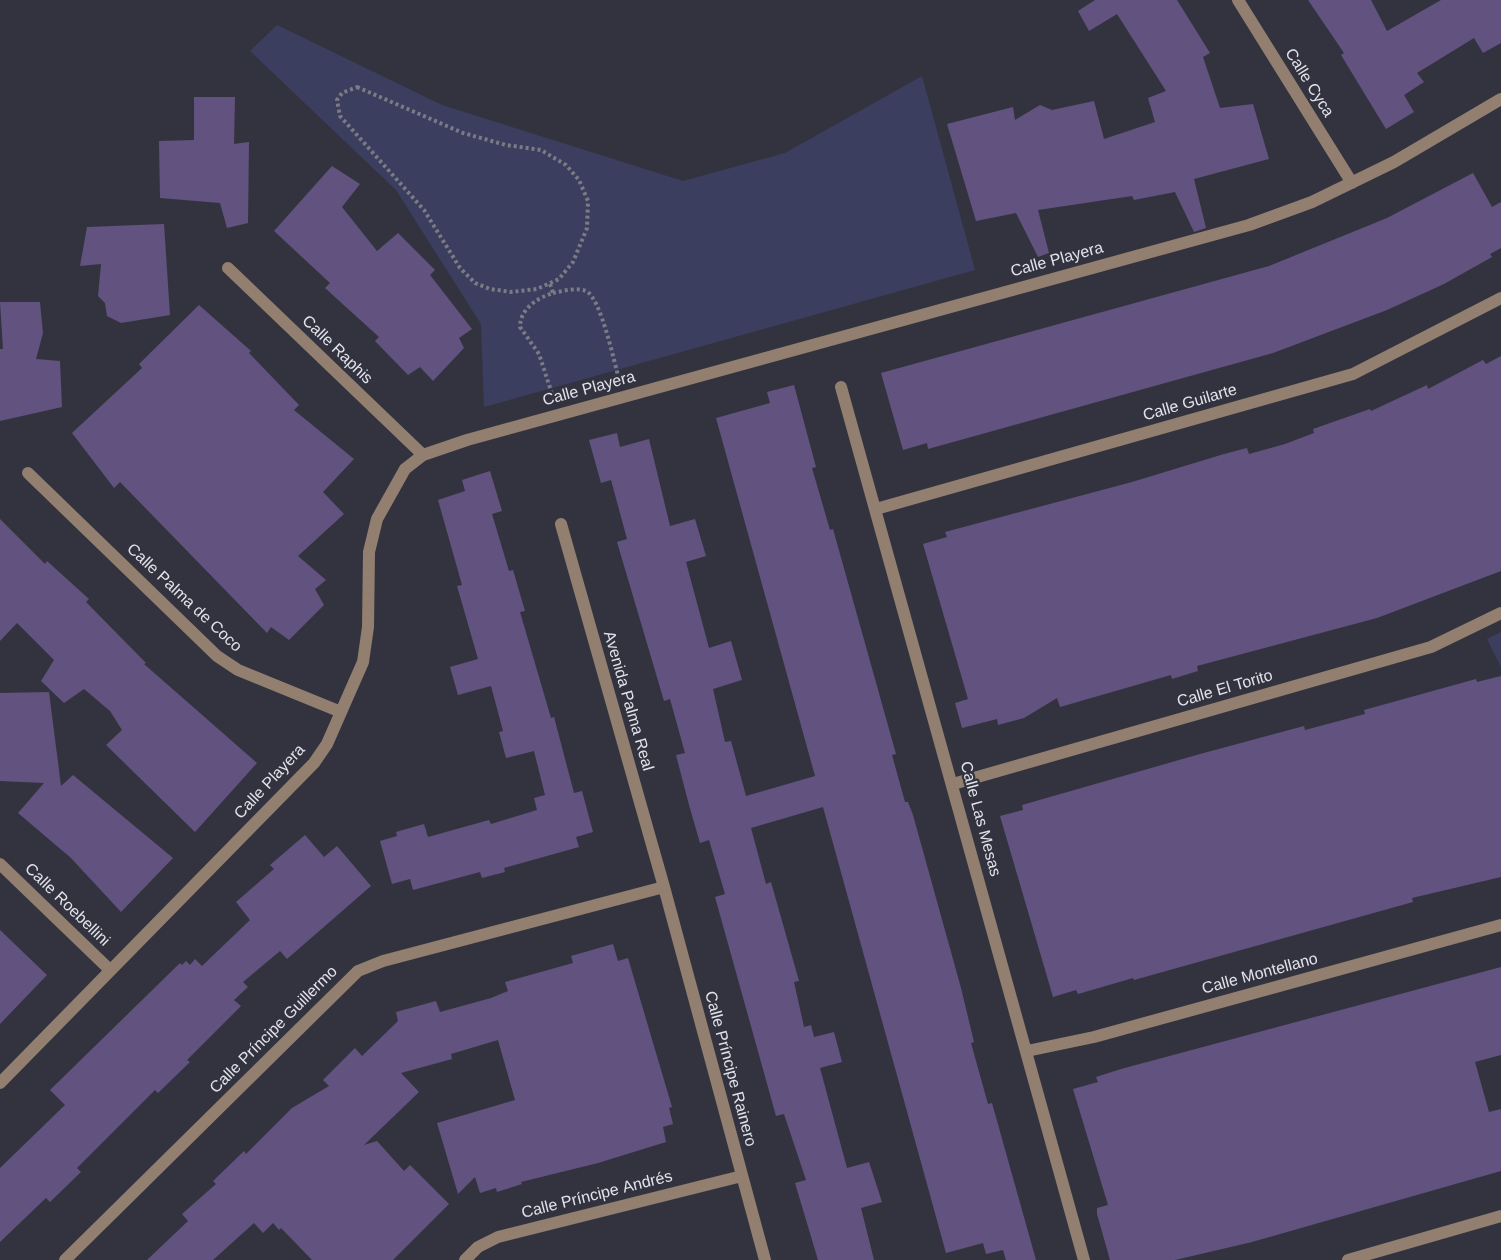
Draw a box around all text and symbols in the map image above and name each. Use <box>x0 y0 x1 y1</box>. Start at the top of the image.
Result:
street label: Calle Cyca <box>1280 45 1338 121</box>
street label: Calle Playera <box>1009 238 1105 282</box>
street label: Calle Raphis <box>298 312 376 388</box>
street label: Calle Playera <box>541 367 637 411</box>
street label: Calle Guilarte <box>1141 380 1239 426</box>
street label: Calle Palma de Coco <box>122 540 246 656</box>
street label: Avenida Palma Real <box>599 629 657 773</box>
street label: Calle El Torito <box>1175 666 1275 712</box>
street label: Calle Playera <box>231 741 309 823</box>
street label: Calle Las Mesas <box>955 759 1005 879</box>
street label: Calle Roebellini <box>20 859 114 951</box>
street label: Calle Montellano <box>1200 949 1320 999</box>
street label: Calle Príncipe Guillermo <box>206 962 342 1098</box>
street label: Calle Príncipe Rainero <box>700 989 760 1149</box>
street label: Calle Príncipe Andrés <box>520 1167 674 1223</box>

